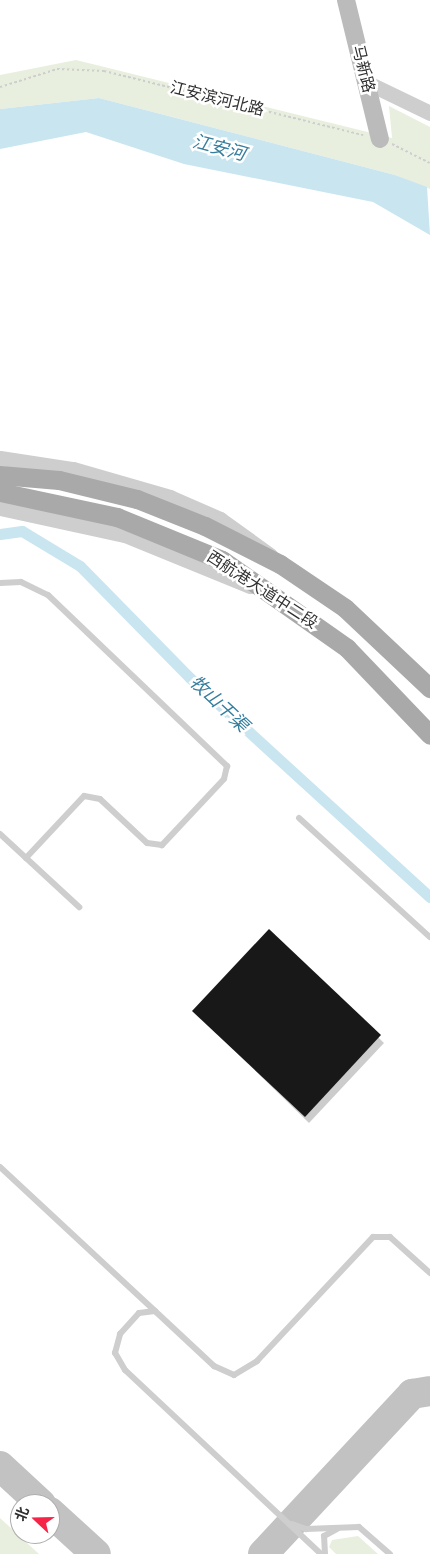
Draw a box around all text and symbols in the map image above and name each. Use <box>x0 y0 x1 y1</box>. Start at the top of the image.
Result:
street label: 马新路 <box>348 43 378 95</box>
street label: 江安滨河北路 <box>168 78 266 120</box>
water label: 江安河 <box>190 131 248 165</box>
street label: 西航港大道中二段 <box>203 547 321 633</box>
water label: 牧山干渠 <box>185 672 253 736</box>
north arrow <box>10 1494 60 1544</box>
text: 北 <box>12 1505 32 1523</box>

